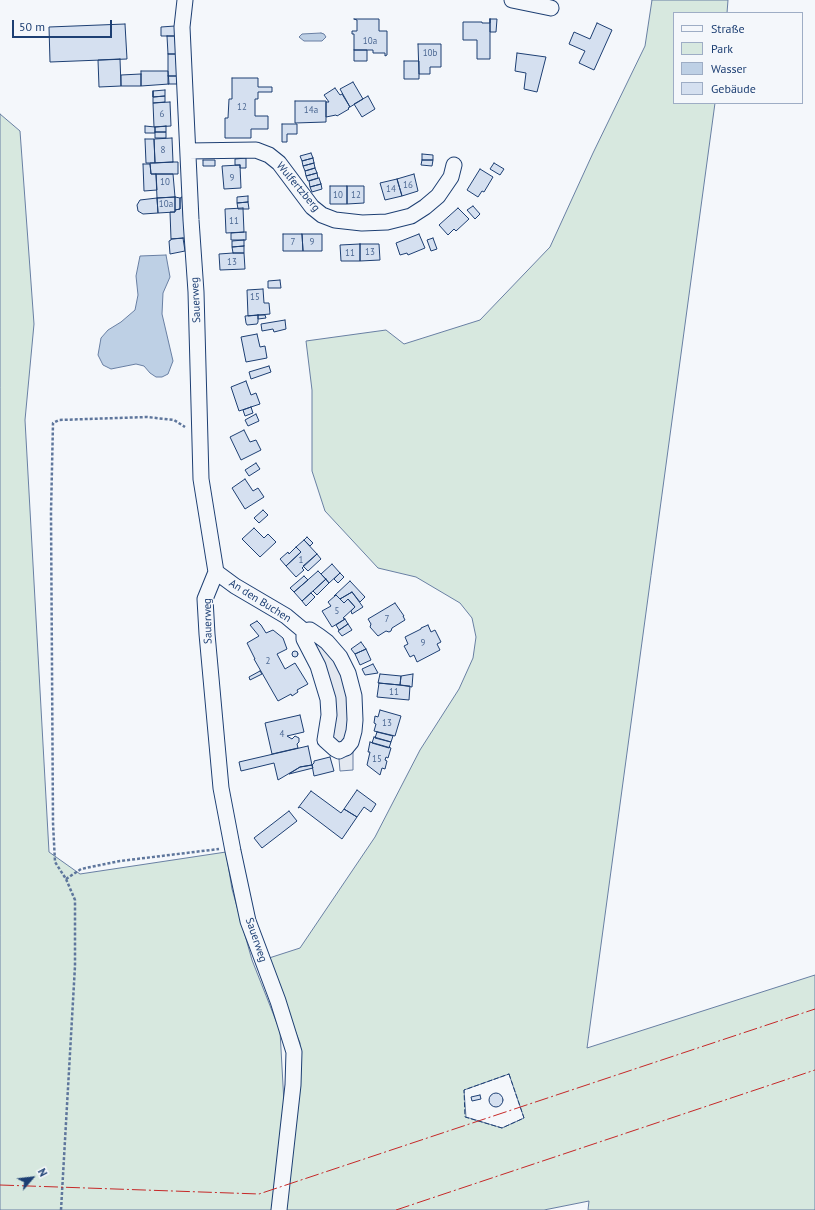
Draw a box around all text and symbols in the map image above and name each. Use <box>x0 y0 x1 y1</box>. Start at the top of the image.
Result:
scale bar <box>14 12 114 38</box>
legend <box>673 12 803 104</box>
text: 50 m <box>19 19 45 34</box>
text: Straße <box>711 21 745 36</box>
house number: 10a <box>363 36 377 46</box>
text: Park <box>711 41 733 56</box>
house number: 10b <box>423 48 437 58</box>
text: Wasser <box>711 61 747 76</box>
text: Gebäude <box>711 81 756 96</box>
house number: 12 <box>237 102 247 112</box>
house number: 14a <box>304 105 318 115</box>
house number: 6 <box>160 109 164 119</box>
house number: 8 <box>161 145 165 155</box>
street label: Wulfertzberg <box>273 160 323 214</box>
house number: 9 <box>230 173 234 183</box>
house number: 10 <box>160 177 170 187</box>
house number: 16 <box>403 180 413 190</box>
house number: 14 <box>386 184 396 194</box>
house number: 10 <box>333 190 343 200</box>
house number: 12 <box>351 190 361 200</box>
house number: 10a <box>159 199 173 209</box>
house number: 11 <box>229 216 239 226</box>
house number: 7 <box>291 237 295 247</box>
house number: 9 <box>310 237 314 247</box>
house number: 13 <box>365 247 375 257</box>
house number: 11 <box>345 248 355 258</box>
house number: 13 <box>227 257 237 267</box>
street label: Sauerweg <box>188 277 204 323</box>
house number: 15 <box>250 292 260 302</box>
house number: 1 <box>299 555 303 565</box>
street label: An den Buchen <box>226 577 294 625</box>
street label: Sauerweg <box>201 598 215 644</box>
house number: 5 <box>335 606 339 616</box>
house number: 7 <box>385 614 389 624</box>
house number: 9 <box>421 638 425 648</box>
house number: 2 <box>266 656 270 666</box>
house number: 11 <box>389 687 399 697</box>
house number: 13 <box>382 718 392 728</box>
house number: 4 <box>280 729 284 739</box>
house number: 15 <box>372 754 382 764</box>
street label: Sauerweg <box>242 916 270 964</box>
north arrow <box>12 1158 52 1198</box>
text: N <box>35 1166 50 1179</box>

